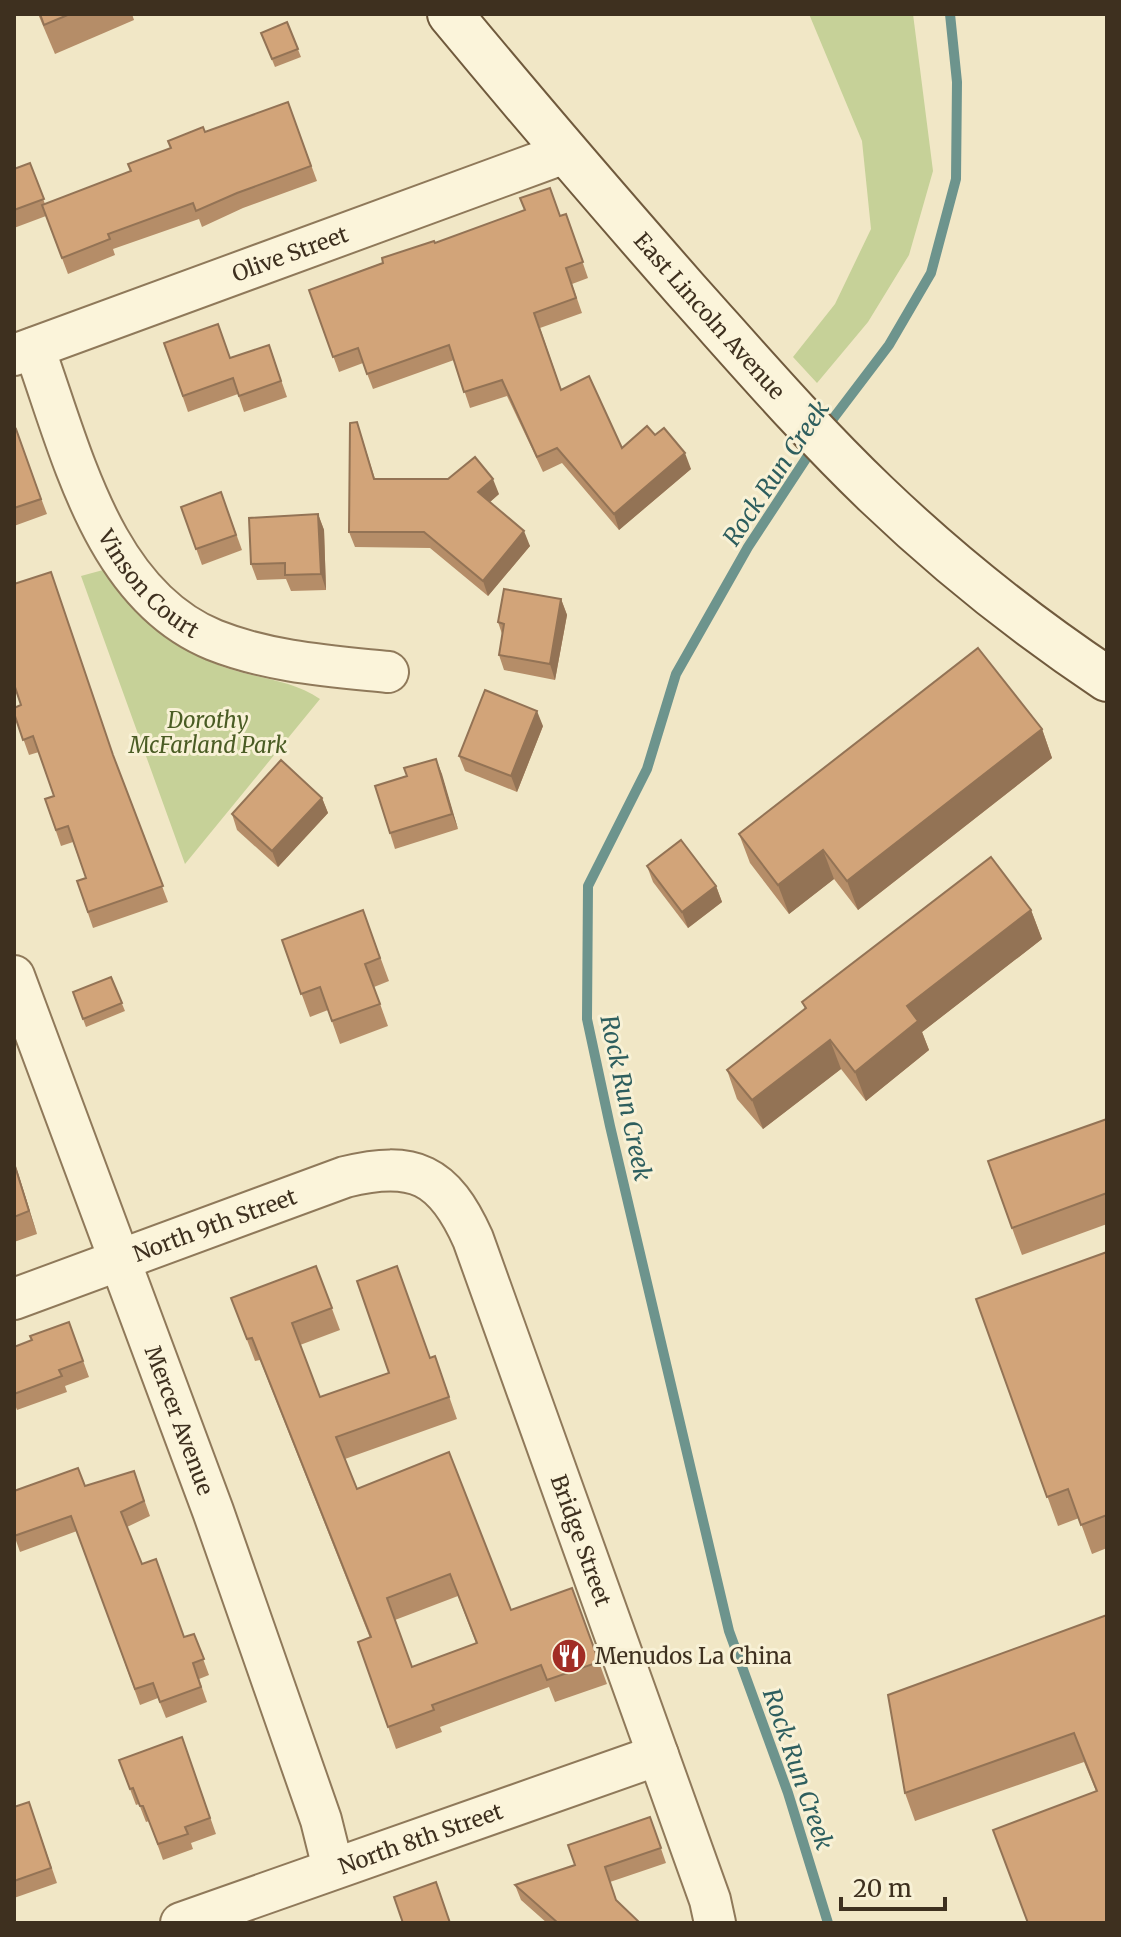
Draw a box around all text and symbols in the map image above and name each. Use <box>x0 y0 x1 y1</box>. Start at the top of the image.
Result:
street label: Olive Street <box>228 220 352 288</box>
street label: East Lincoln Avenue <box>628 227 791 405</box>
water label: Rock Run Creek <box>716 394 836 552</box>
street label: Vinson Court <box>92 524 204 644</box>
park label: Dorothy McFarland Park <box>128 706 287 759</box>
water label: Rock Run Creek <box>593 1012 659 1184</box>
street label: North 9th Street <box>129 1182 301 1268</box>
street label: Mercer Avenue <box>139 1342 220 1499</box>
street label: Bridge Street <box>545 1471 618 1610</box>
restaurant icon: Menudos La China <box>550 1637 588 1675</box>
place label: Menudos La China <box>595 1642 792 1670</box>
water label: Rock Run Creek <box>756 1684 840 1854</box>
street label: North 8th Street <box>335 1797 507 1880</box>
scale bar <box>841 1861 945 1911</box>
text: 20 m <box>853 1873 912 1904</box>

